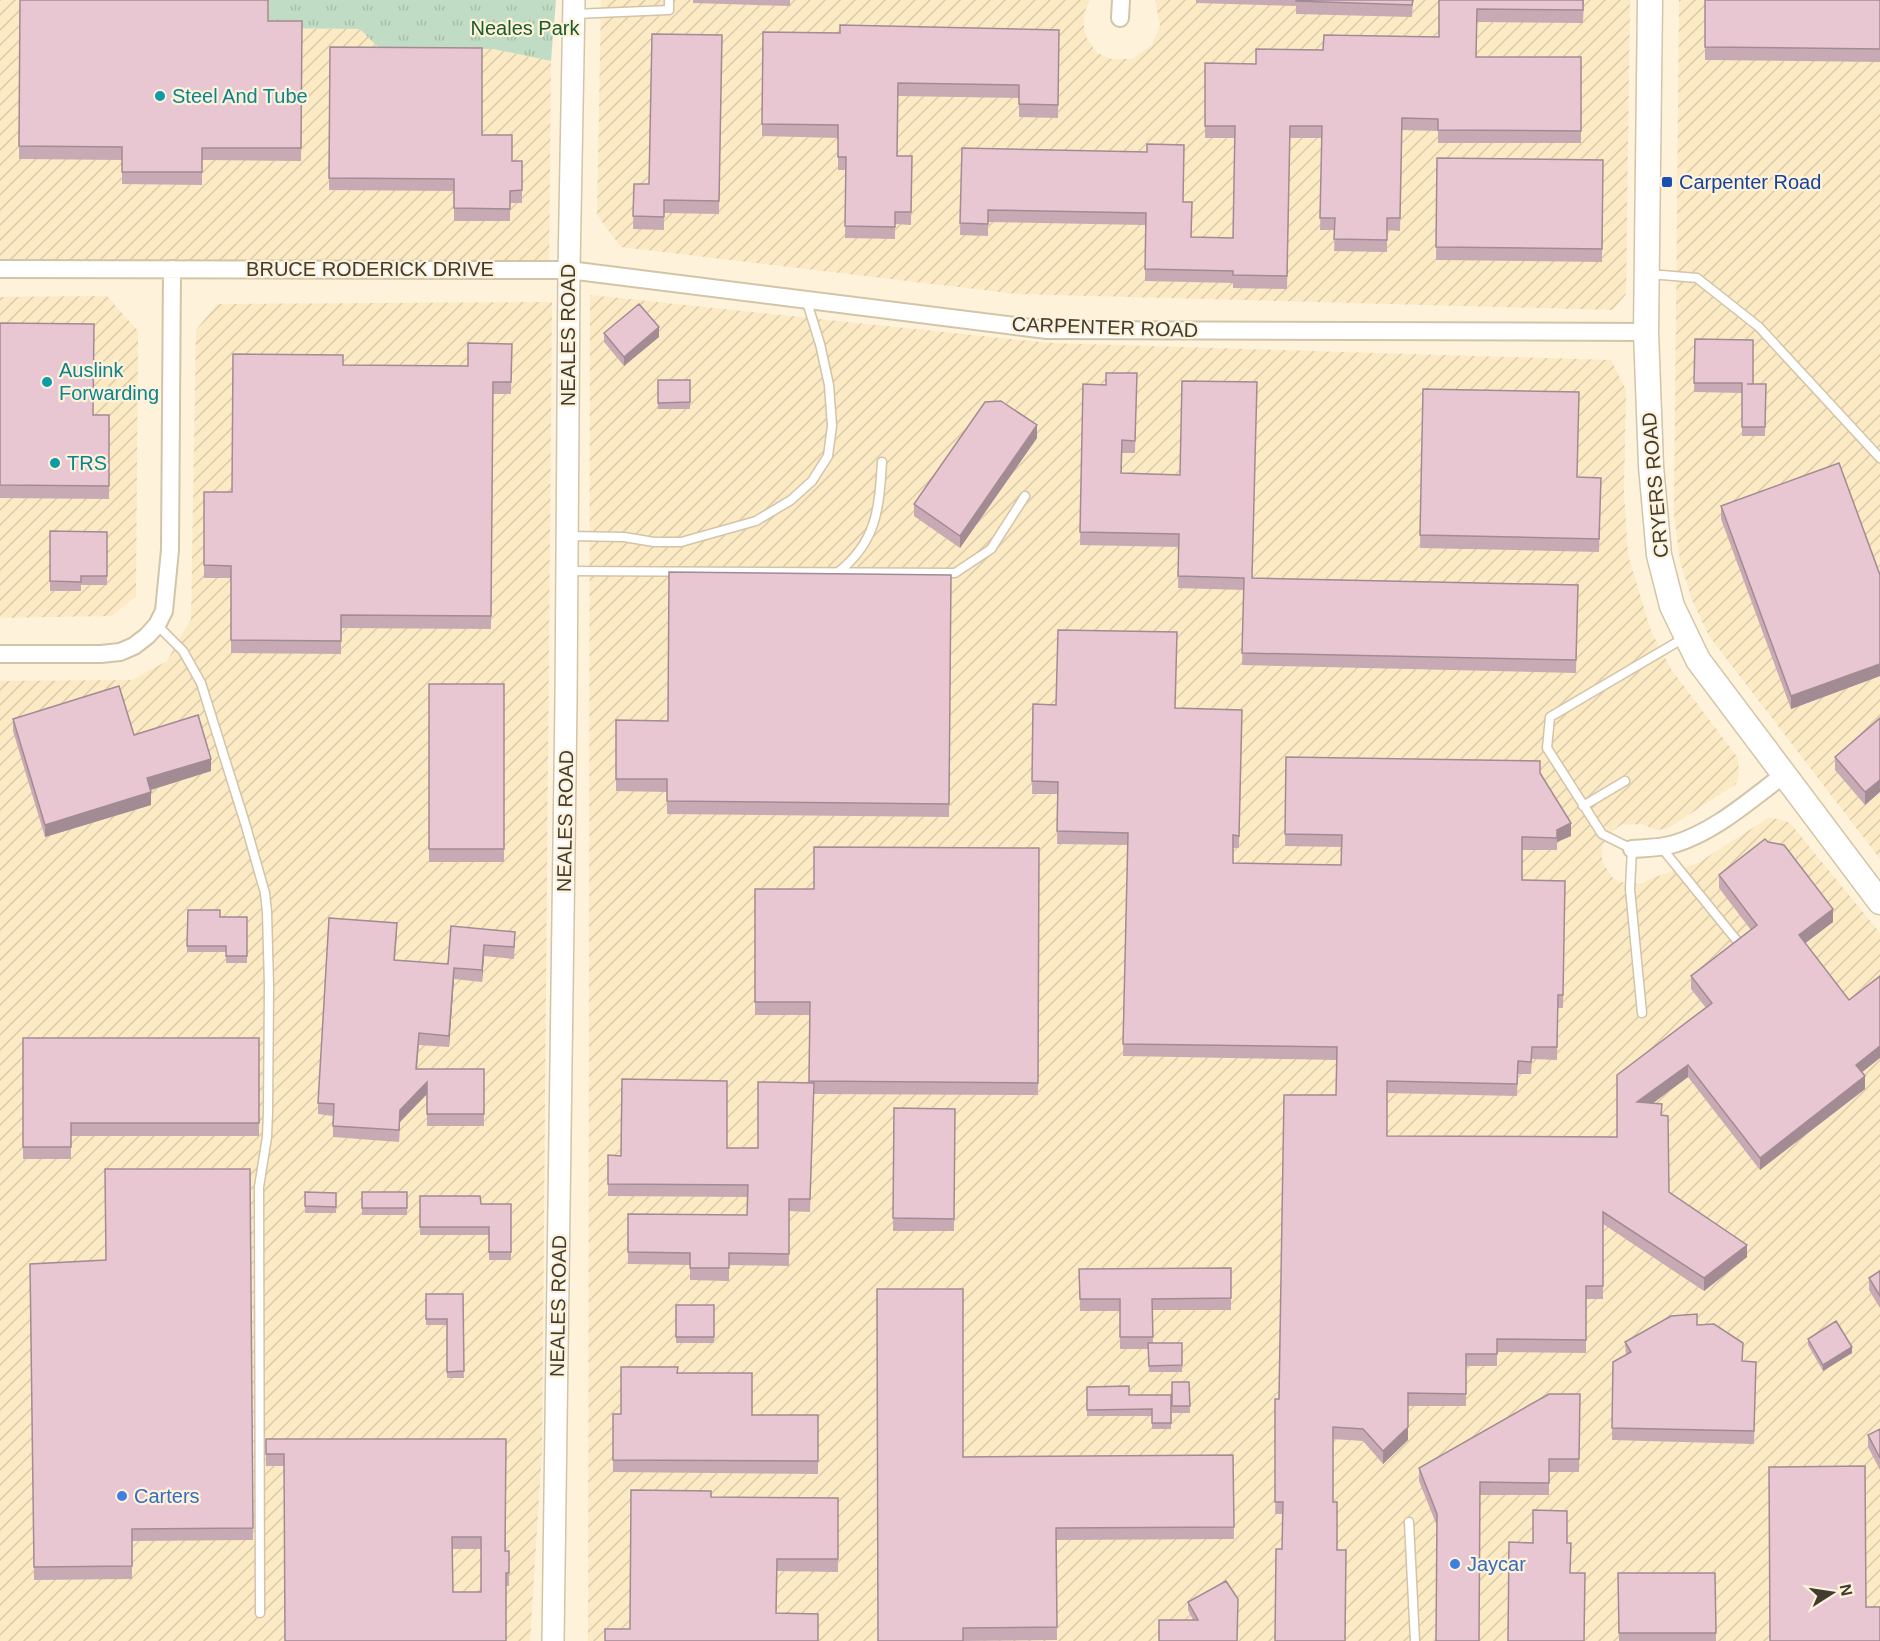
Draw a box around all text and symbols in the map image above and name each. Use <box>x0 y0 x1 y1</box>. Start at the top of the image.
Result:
park label: Neales Park <box>471 17 580 39</box>
place label: Steel And Tube <box>172 85 308 107</box>
marker: Steel And Tube <box>153 89 167 103</box>
place label: Carpenter Road <box>1679 171 1821 193</box>
marker: Carpenter Road <box>1660 175 1674 189</box>
street label: BRUCE RODERICK DRIVE <box>246 258 494 280</box>
street label: NEALES ROAD <box>557 264 579 406</box>
street label: CARPENTER ROAD <box>1011 313 1199 341</box>
place label: Auslink Forwarding <box>59 359 159 404</box>
marker: Auslink Forwarding <box>40 375 54 389</box>
street label: CRYERS ROAD <box>1638 411 1672 559</box>
place label: TRS <box>67 452 107 474</box>
marker: TRS <box>48 456 62 470</box>
street label: NEALES ROAD <box>553 750 577 892</box>
street label: NEALES ROAD <box>546 1235 570 1377</box>
place label: Carters <box>134 1485 200 1507</box>
marker: Carters <box>115 1489 129 1503</box>
place label: Jaycar <box>1467 1553 1526 1575</box>
marker: Jaycar <box>1448 1557 1462 1571</box>
north arrow <box>1802 1563 1862 1623</box>
text: N <box>1837 1583 1856 1597</box>

